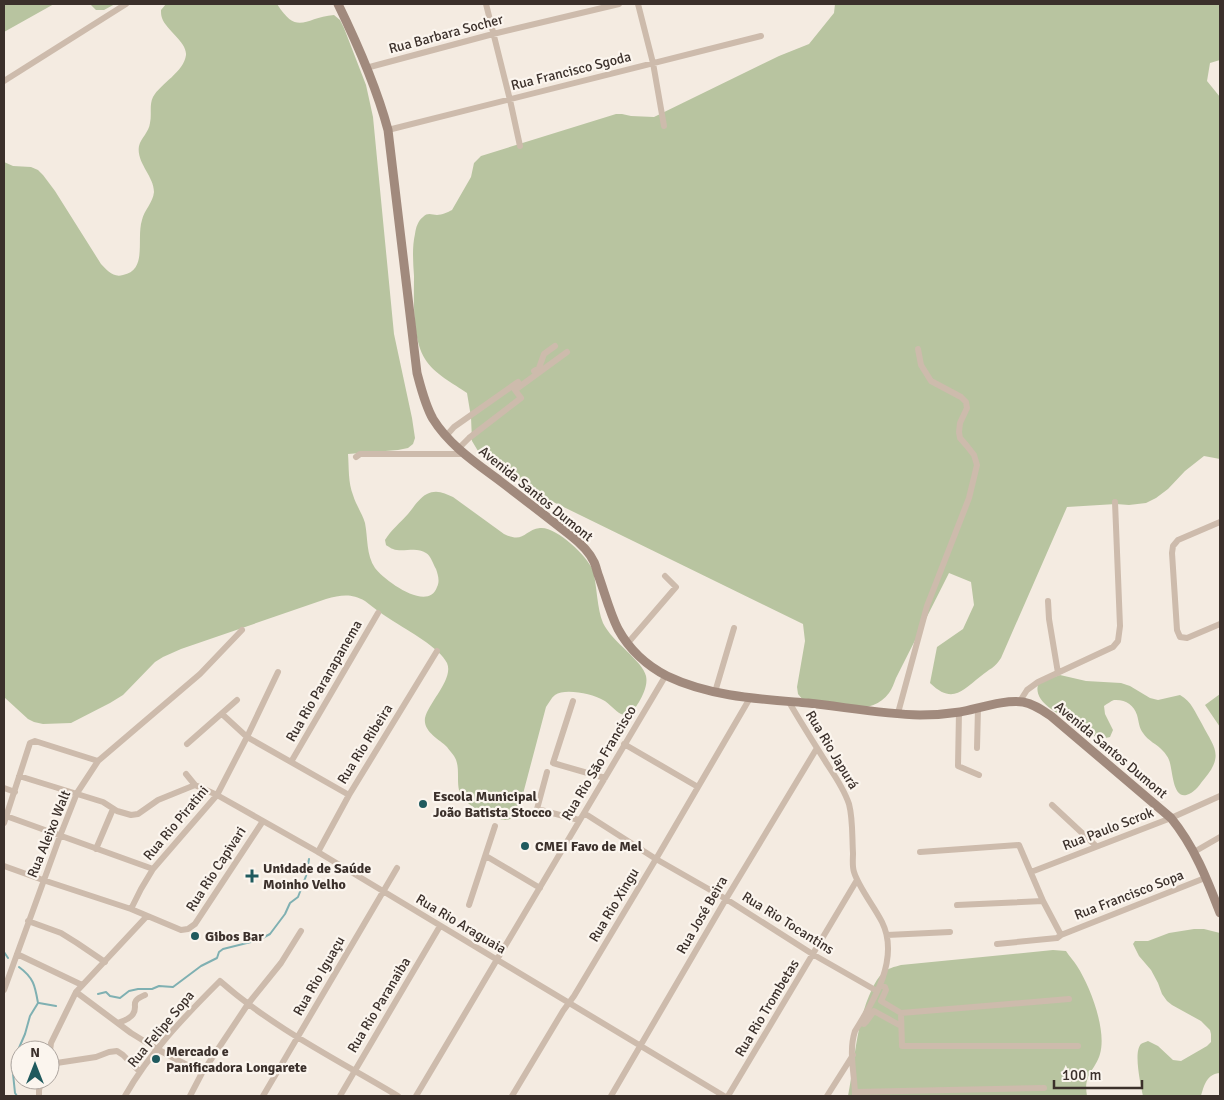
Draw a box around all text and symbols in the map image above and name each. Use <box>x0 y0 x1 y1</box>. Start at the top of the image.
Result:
street label: Rua Barbara Socher <box>387 10 506 57</box>
street label: Rua Francisco Sgoda <box>509 48 633 94</box>
street label: Avenida Santos Dumont <box>475 443 597 545</box>
street label: Rua Rio Paranapanema <box>282 617 366 745</box>
street label: Avenida Santos Dumont <box>1051 698 1171 802</box>
street label: Rua Rio Ribeira <box>334 701 396 787</box>
street label: Rua Rio São Francisco <box>558 703 640 823</box>
street label: Rua Rio Japurá <box>802 708 862 792</box>
street label: Rua Rio Piratini <box>140 782 212 864</box>
street label: Rua Aleixo Walt <box>24 788 74 880</box>
place label: Escola Municipal João Batista Stocco <box>433 788 552 821</box>
marker: Escola Municipal João Batista Stocco <box>417 798 429 810</box>
street label: Rua Paulo Scrok <box>1060 804 1156 854</box>
street label: Rua Rio Capivari <box>182 823 250 915</box>
place label: CMEI Favo de Mel <box>535 838 643 855</box>
marker: CMEI Favo de Mel <box>519 840 531 852</box>
place label: Unidade de Saúde Moinho Velho <box>263 860 371 893</box>
street label: Rua Rio Xingu <box>585 865 643 945</box>
street label: Rua Francisco Sopa <box>1072 866 1186 924</box>
marker: Unidade de Saúde Moinho Velho <box>245 869 259 883</box>
street label: Rua José Beira <box>673 873 731 957</box>
street label: Rua Rio Tocantins <box>739 888 837 958</box>
street label: Rua Rio Araguaia <box>413 890 509 958</box>
place label: Gibos Bar <box>205 928 264 945</box>
marker: Gibos Bar <box>189 930 201 942</box>
street label: Rua Rio Iguaçu <box>289 933 349 1019</box>
street label: Rua Rio Paranaiba <box>344 954 414 1056</box>
street label: Rua Rio Trombetas <box>731 956 803 1060</box>
street label: Rua Felipe Sopa <box>124 987 198 1071</box>
north arrow <box>10 1040 60 1090</box>
place label: Mercado e Panificadora Longarete <box>166 1043 307 1076</box>
text: N <box>30 1044 40 1061</box>
marker: Mercado e Panificadora Longarete <box>150 1053 162 1065</box>
scale bar <box>1054 1058 1142 1090</box>
text: 100 m <box>1062 1066 1102 1084</box>

